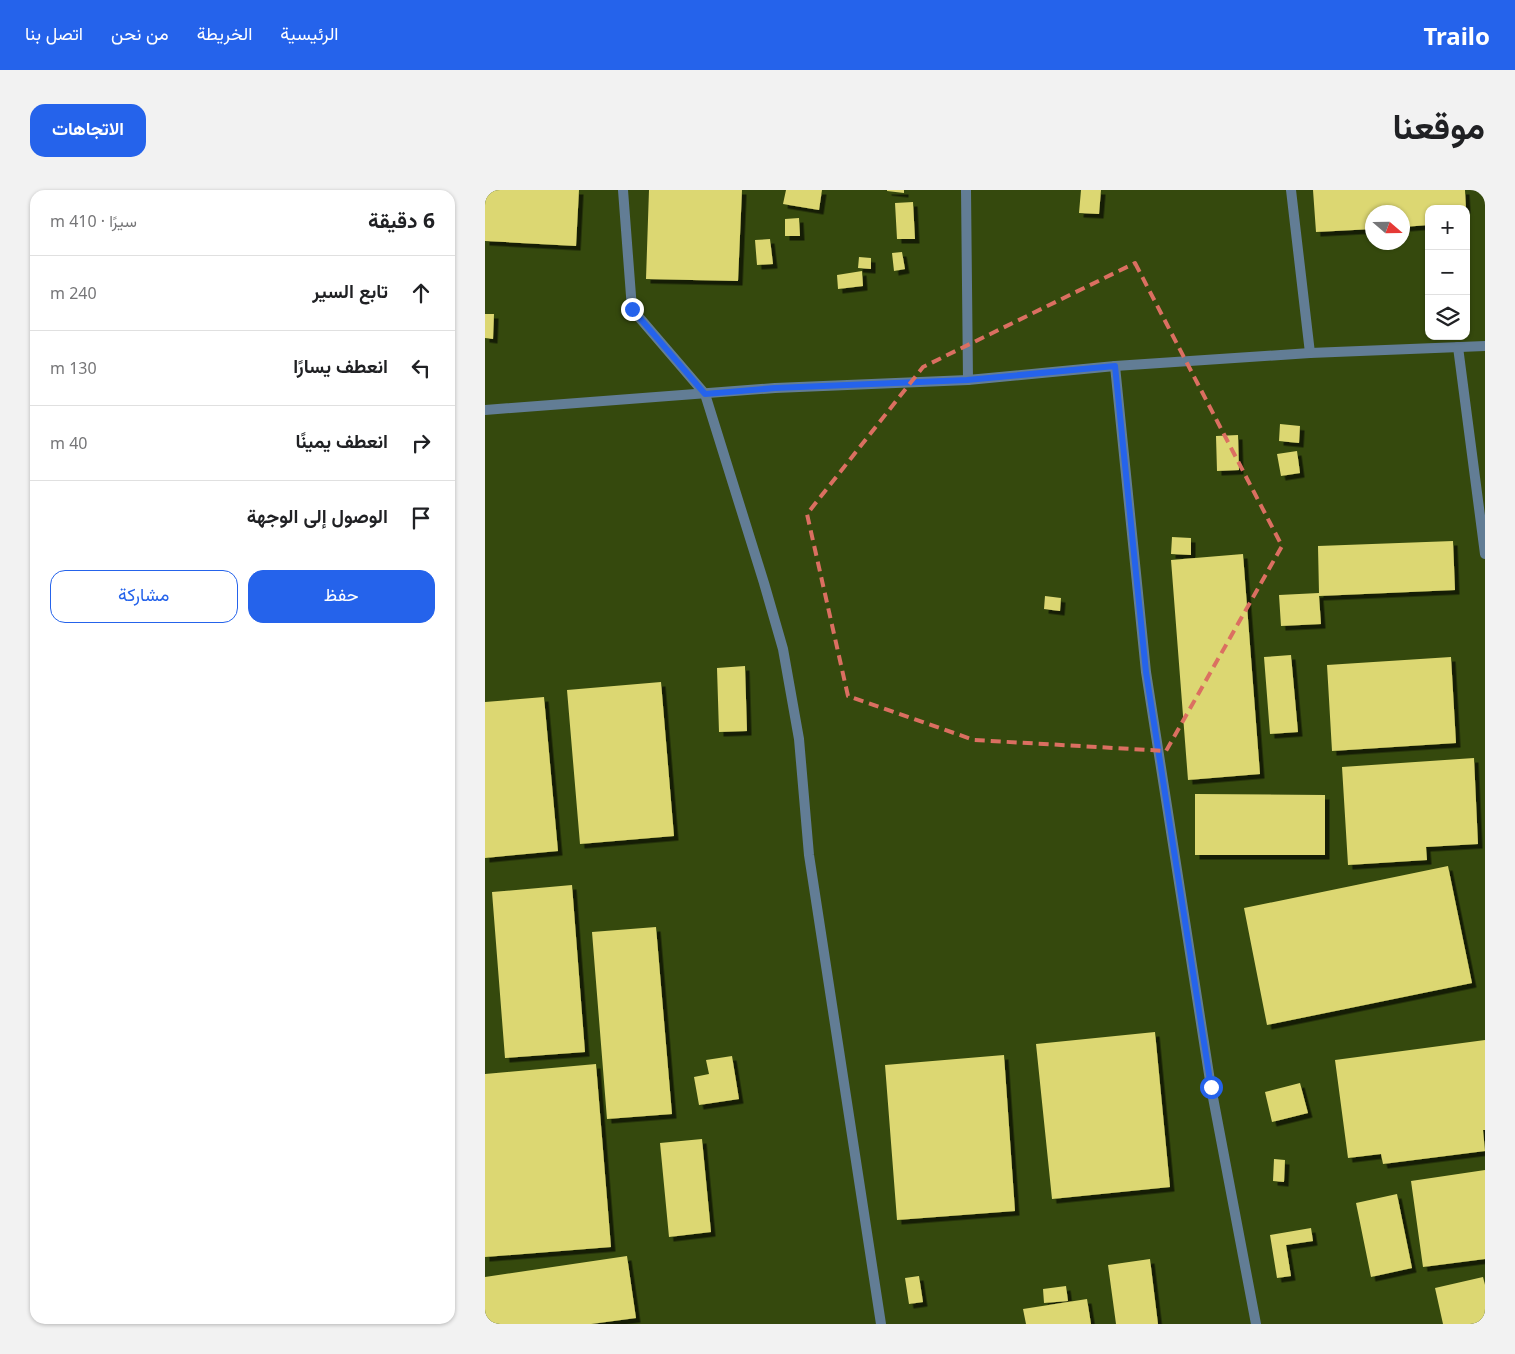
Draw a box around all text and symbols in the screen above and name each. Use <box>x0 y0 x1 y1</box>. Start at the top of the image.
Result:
text: Trailo <box>1423 19 1490 52</box>
text: اتصل بنا <box>25 21 83 45</box>
text: من نحن <box>111 21 169 45</box>
text: الخريطة <box>197 21 252 45</box>
text: الرئيسية <box>280 21 339 45</box>
text: موقعنا <box>1392 102 1485 149</box>
button: الاتجاهات <box>30 104 146 157</box>
north arrow <box>1365 205 1410 250</box>
map controls <box>1425 205 1470 340</box>
button: + <box>1425 205 1470 250</box>
text: 6 دقيقة <box>368 206 435 234</box>
text: سيرًا · 410 m <box>50 210 137 232</box>
button: − <box>1425 250 1470 295</box>
text: تابع السير <box>312 278 388 304</box>
icon: ahead <box>407 279 435 307</box>
text: 240 m <box>50 282 97 304</box>
button: layers <box>1425 295 1470 340</box>
route end <box>621 298 644 321</box>
text: انعطف يسارًا <box>293 353 388 379</box>
icon: left <box>407 354 435 382</box>
text: 130 m <box>50 357 97 379</box>
text: انعطف يمينًا <box>295 428 388 454</box>
icon: right <box>407 429 435 457</box>
text: 40 m <box>50 432 87 454</box>
text: الوصول إلى الوجهة <box>247 503 388 529</box>
icon: arrive <box>407 504 435 532</box>
button: مشاركة <box>50 570 238 623</box>
button: حفظ <box>248 570 435 623</box>
route start <box>1200 1076 1223 1099</box>

